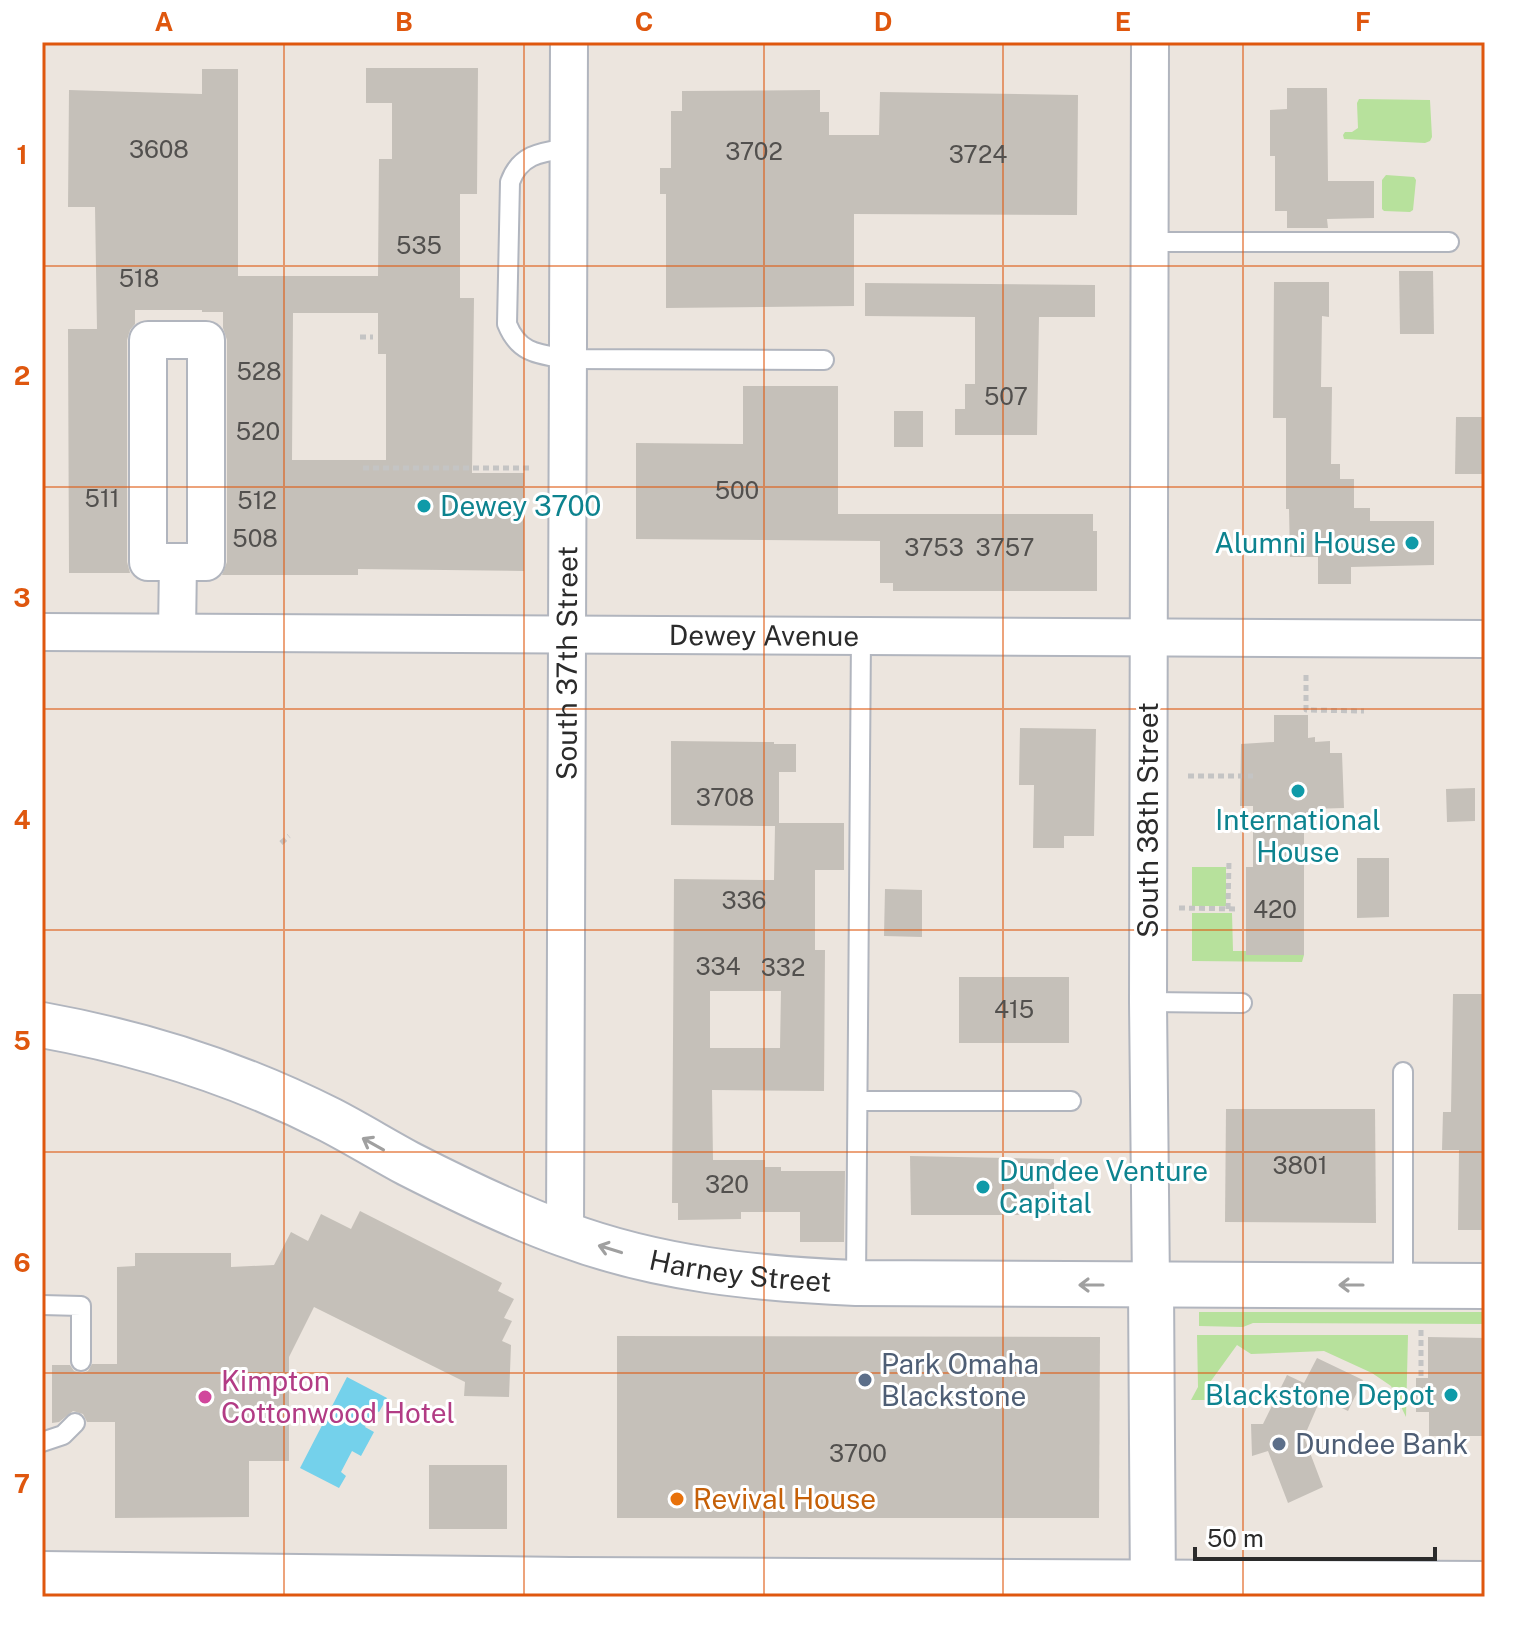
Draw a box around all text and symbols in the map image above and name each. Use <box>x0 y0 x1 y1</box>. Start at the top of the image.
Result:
text: A <box>155 6 174 37</box>
text: B <box>395 6 413 37</box>
text: C <box>635 6 653 37</box>
text: D <box>874 6 892 37</box>
text: E <box>1115 6 1131 37</box>
text: F <box>1355 6 1371 37</box>
house number: 3608 <box>129 135 189 163</box>
house number: 3702 <box>725 137 783 165</box>
text: 1 <box>16 139 28 170</box>
house number: 3724 <box>949 140 1007 168</box>
house number: 535 <box>396 231 442 259</box>
house number: 518 <box>119 264 159 292</box>
house number: 528 <box>236 357 282 385</box>
text: 2 <box>14 360 30 391</box>
house number: 507 <box>984 382 1028 410</box>
house number: 520 <box>236 417 280 445</box>
house number: 500 <box>715 476 759 504</box>
house number: 511 <box>85 484 119 512</box>
house number: 512 <box>237 486 277 514</box>
place label: Dewey 3700 <box>440 489 601 522</box>
marker: Dewey 3700 <box>415 497 433 515</box>
house number: 508 <box>232 524 278 552</box>
place label: Alumni House <box>1214 526 1396 559</box>
house number: 3753 <box>904 533 964 561</box>
house number: 3757 <box>976 533 1034 561</box>
marker: Alumni House <box>1403 534 1421 552</box>
street label: South 37th Street <box>550 546 583 780</box>
text: 3 <box>13 582 31 613</box>
street label: Dewey Avenue <box>669 618 859 652</box>
street label: South 38th Street <box>1131 702 1164 938</box>
marker: International House <box>1289 782 1307 800</box>
house number: 3708 <box>696 783 754 811</box>
place label: International House <box>1215 803 1381 868</box>
text: 4 <box>13 804 31 835</box>
house number: 336 <box>722 886 766 914</box>
house number: 420 <box>1253 895 1297 923</box>
house number: 334 <box>695 952 741 980</box>
house number: 332 <box>761 953 805 981</box>
house number: 415 <box>994 995 1034 1023</box>
text: 5 <box>13 1025 31 1056</box>
one-way arrow <box>362 1135 385 1151</box>
house number: 3801 <box>1273 1151 1327 1179</box>
place label: Dundee Venture Capital <box>999 1154 1208 1219</box>
house number: 320 <box>705 1170 749 1198</box>
marker: Dundee Venture Capital <box>974 1178 992 1196</box>
one-way arrow <box>598 1241 624 1256</box>
street label: Harney Street <box>646 1243 832 1298</box>
text: 6 <box>13 1247 31 1278</box>
one-way arrow <box>1078 1277 1105 1292</box>
one-way arrow <box>1338 1277 1365 1293</box>
place label: Park Omaha Blackstone <box>881 1347 1039 1412</box>
place label: Kimpton Cottonwood Hotel <box>221 1364 455 1429</box>
marker: Park Omaha Blackstone <box>856 1371 874 1389</box>
place label: Blackstone Depot <box>1205 1378 1435 1411</box>
marker: Blackstone Depot <box>1442 1386 1460 1404</box>
marker: Kimpton Cottonwood Hotel <box>196 1388 214 1406</box>
place label: Dundee Bank <box>1295 1427 1468 1460</box>
marker: Dundee Bank <box>1270 1435 1288 1453</box>
house number: 3700 <box>829 1439 887 1467</box>
text: 7 <box>14 1468 30 1499</box>
place label: Revival House <box>693 1482 876 1515</box>
marker: Revival House <box>668 1490 686 1508</box>
scale bar <box>1195 1511 1435 1561</box>
text: 50 m <box>1207 1524 1264 1552</box>

